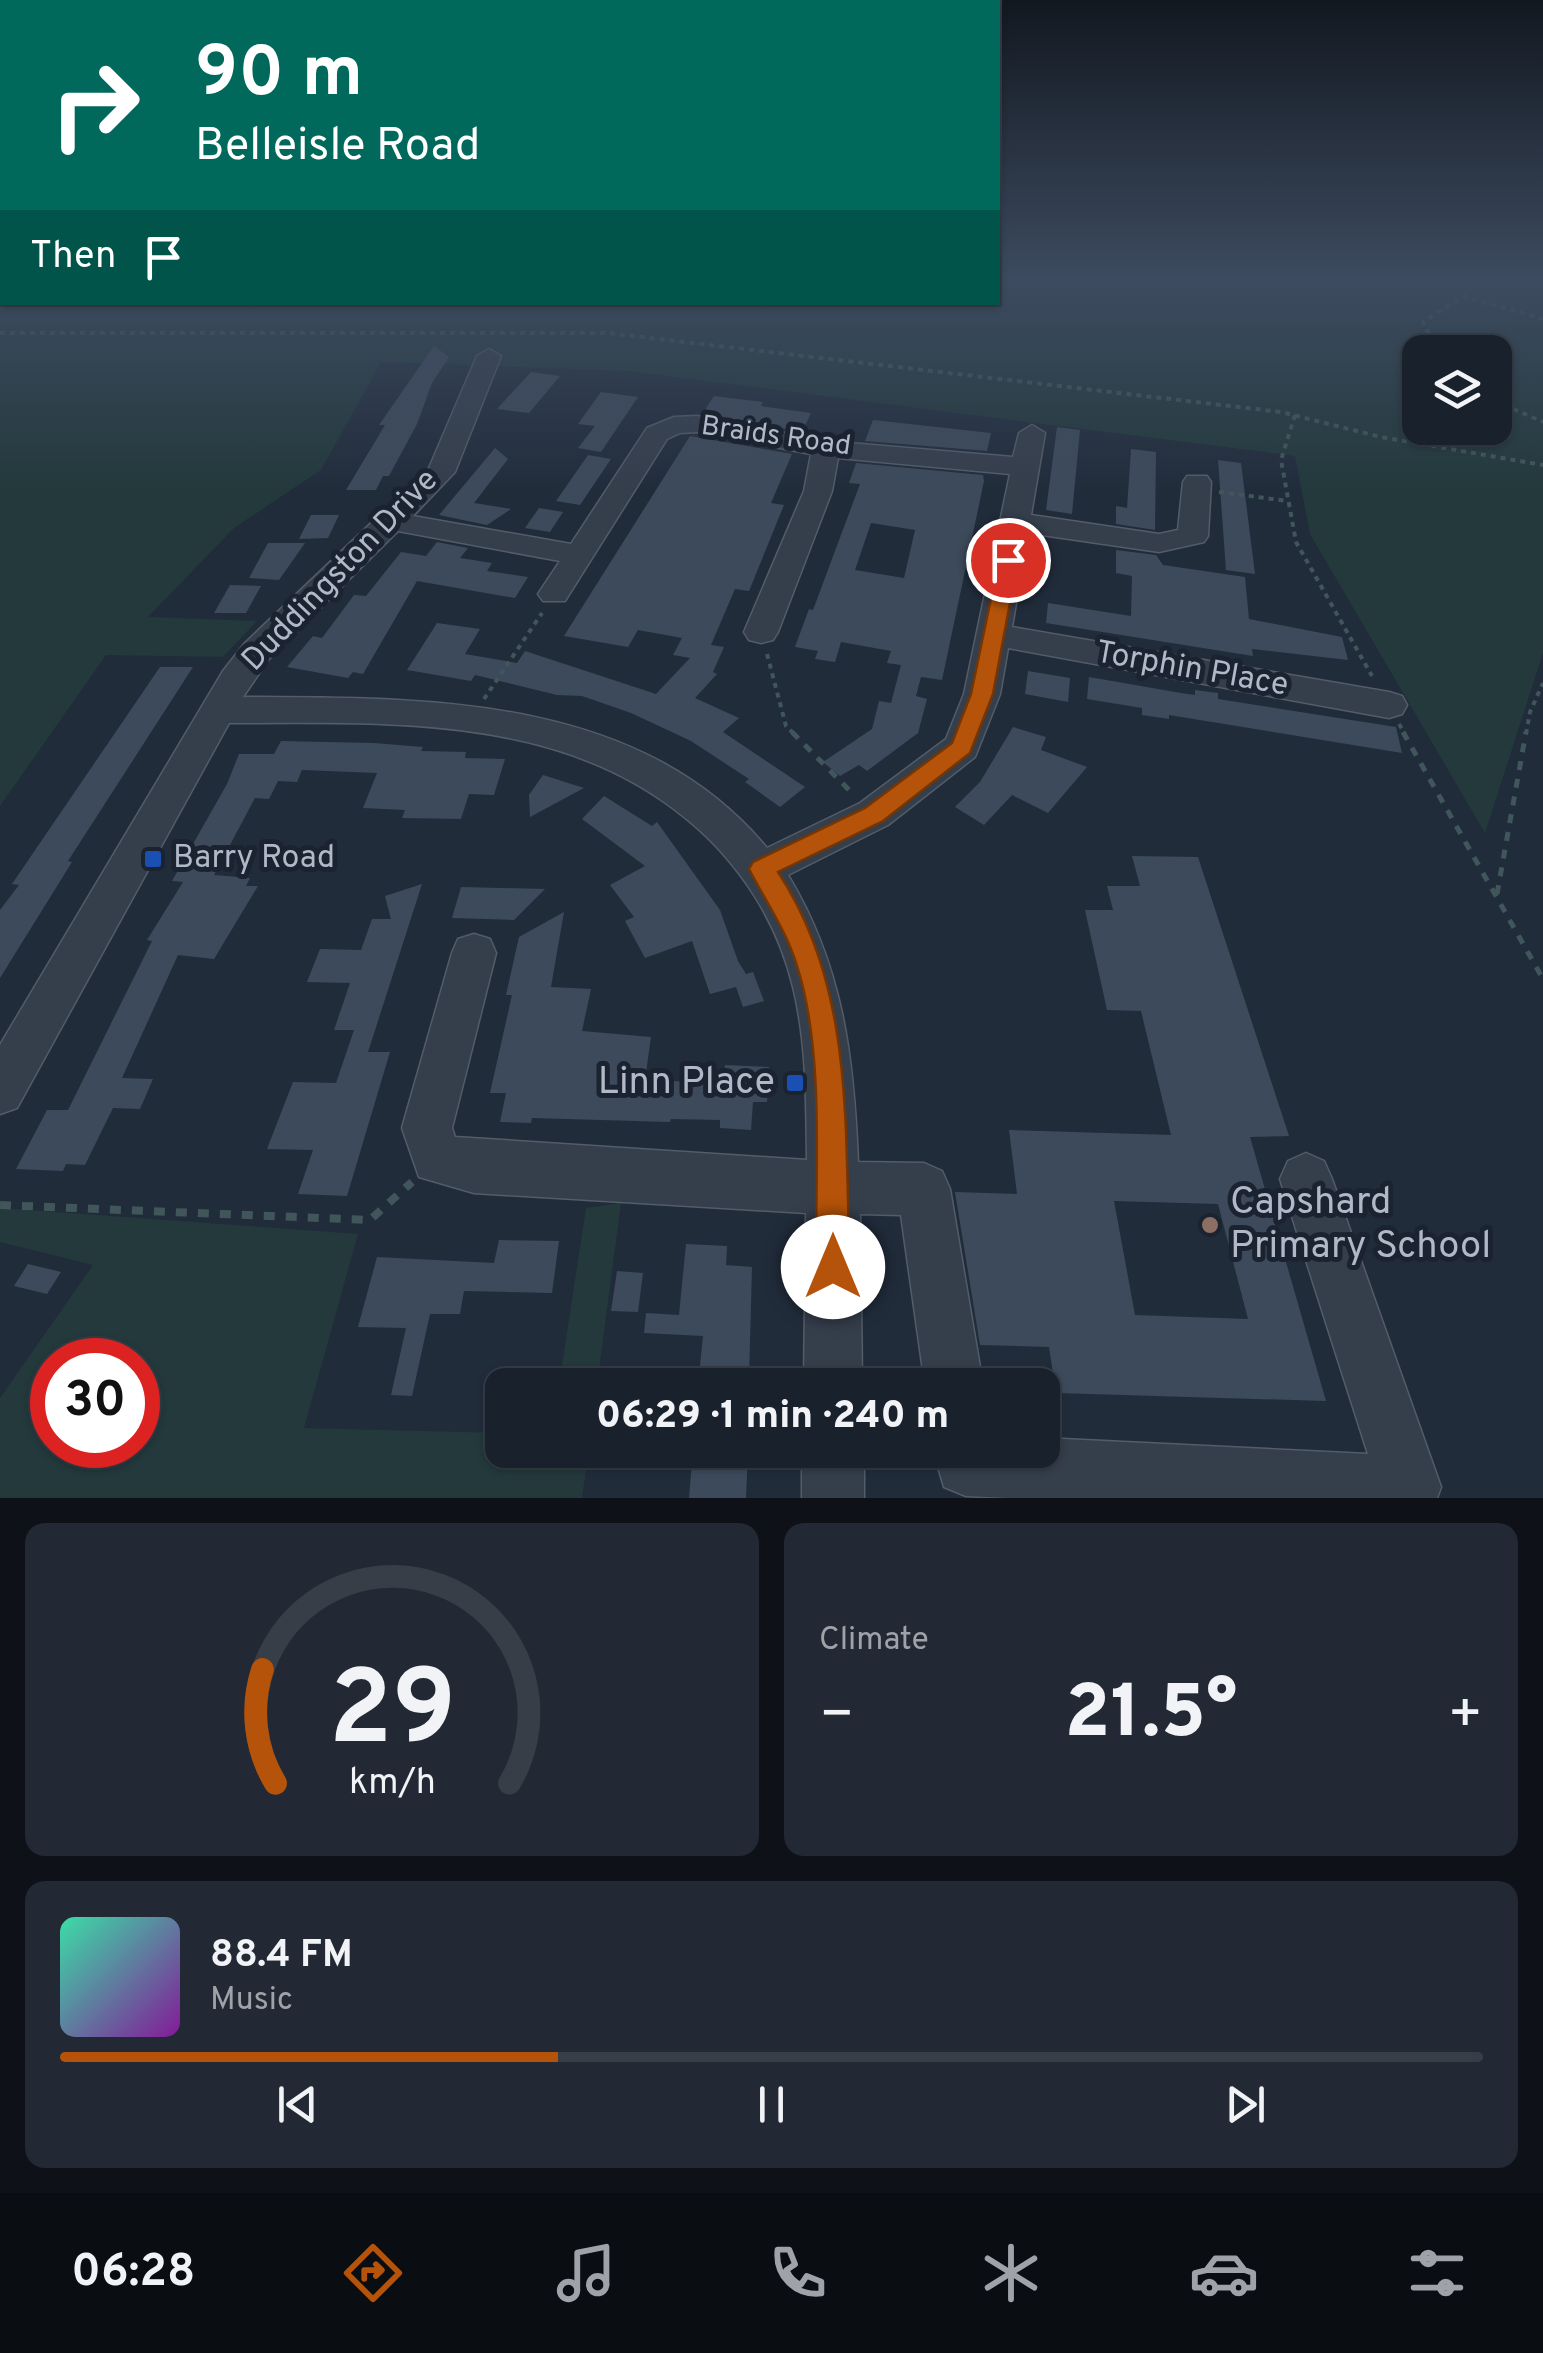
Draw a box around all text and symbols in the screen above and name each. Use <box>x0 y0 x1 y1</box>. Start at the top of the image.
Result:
text: 90 m <box>195 32 363 121</box>
icon: right <box>30 40 160 170</box>
text: Belleisle Road <box>195 119 480 176</box>
icon: arrive <box>136 230 191 285</box>
text: Then <box>30 233 116 282</box>
map controls <box>1402 335 1512 445</box>
button: layers <box>1402 335 1512 445</box>
street label: Braids Road <box>699 409 853 465</box>
street label: Duddingston Drive <box>234 462 448 680</box>
pin <box>966 518 1051 603</box>
icon: arrive <box>981 533 1036 588</box>
street label: Torphin Place <box>1093 633 1291 707</box>
place label: Barry Road <box>173 839 335 879</box>
marker: Barry Road <box>142 848 164 870</box>
place label: Linn Place <box>598 1059 775 1108</box>
marker: Linn Place <box>784 1072 806 1094</box>
place label: Capshard Primary School <box>1230 1179 1491 1272</box>
marker: Capshard Primary School <box>1199 1214 1221 1236</box>
position arrow <box>781 1215 885 1319</box>
speed limit sign: 30 <box>30 1338 160 1468</box>
text: 06:29 · 1 min · 240 m <box>596 1393 949 1442</box>
text: Climate <box>819 1621 929 1661</box>
text: 29 <box>328 1649 456 1781</box>
text: 21.5° <box>1065 1669 1237 1764</box>
text: − <box>819 1682 854 1752</box>
text: + <box>1448 1682 1483 1752</box>
text: km/h <box>349 1761 435 1807</box>
text: 88.4 FM <box>210 1932 353 1981</box>
text: Music <box>210 1981 293 2021</box>
icon: previous <box>270 2077 325 2132</box>
icon: pause <box>744 2077 799 2132</box>
icon: next <box>1218 2077 1273 2132</box>
icon: directions <box>338 2238 408 2308</box>
icon: music <box>551 2238 621 2308</box>
icon: phone <box>763 2238 833 2308</box>
icon: climate <box>976 2238 1046 2308</box>
icon: car <box>1189 2238 1259 2308</box>
icon: filters <box>1402 2238 1472 2308</box>
text: 06:28 <box>71 2245 195 2302</box>

